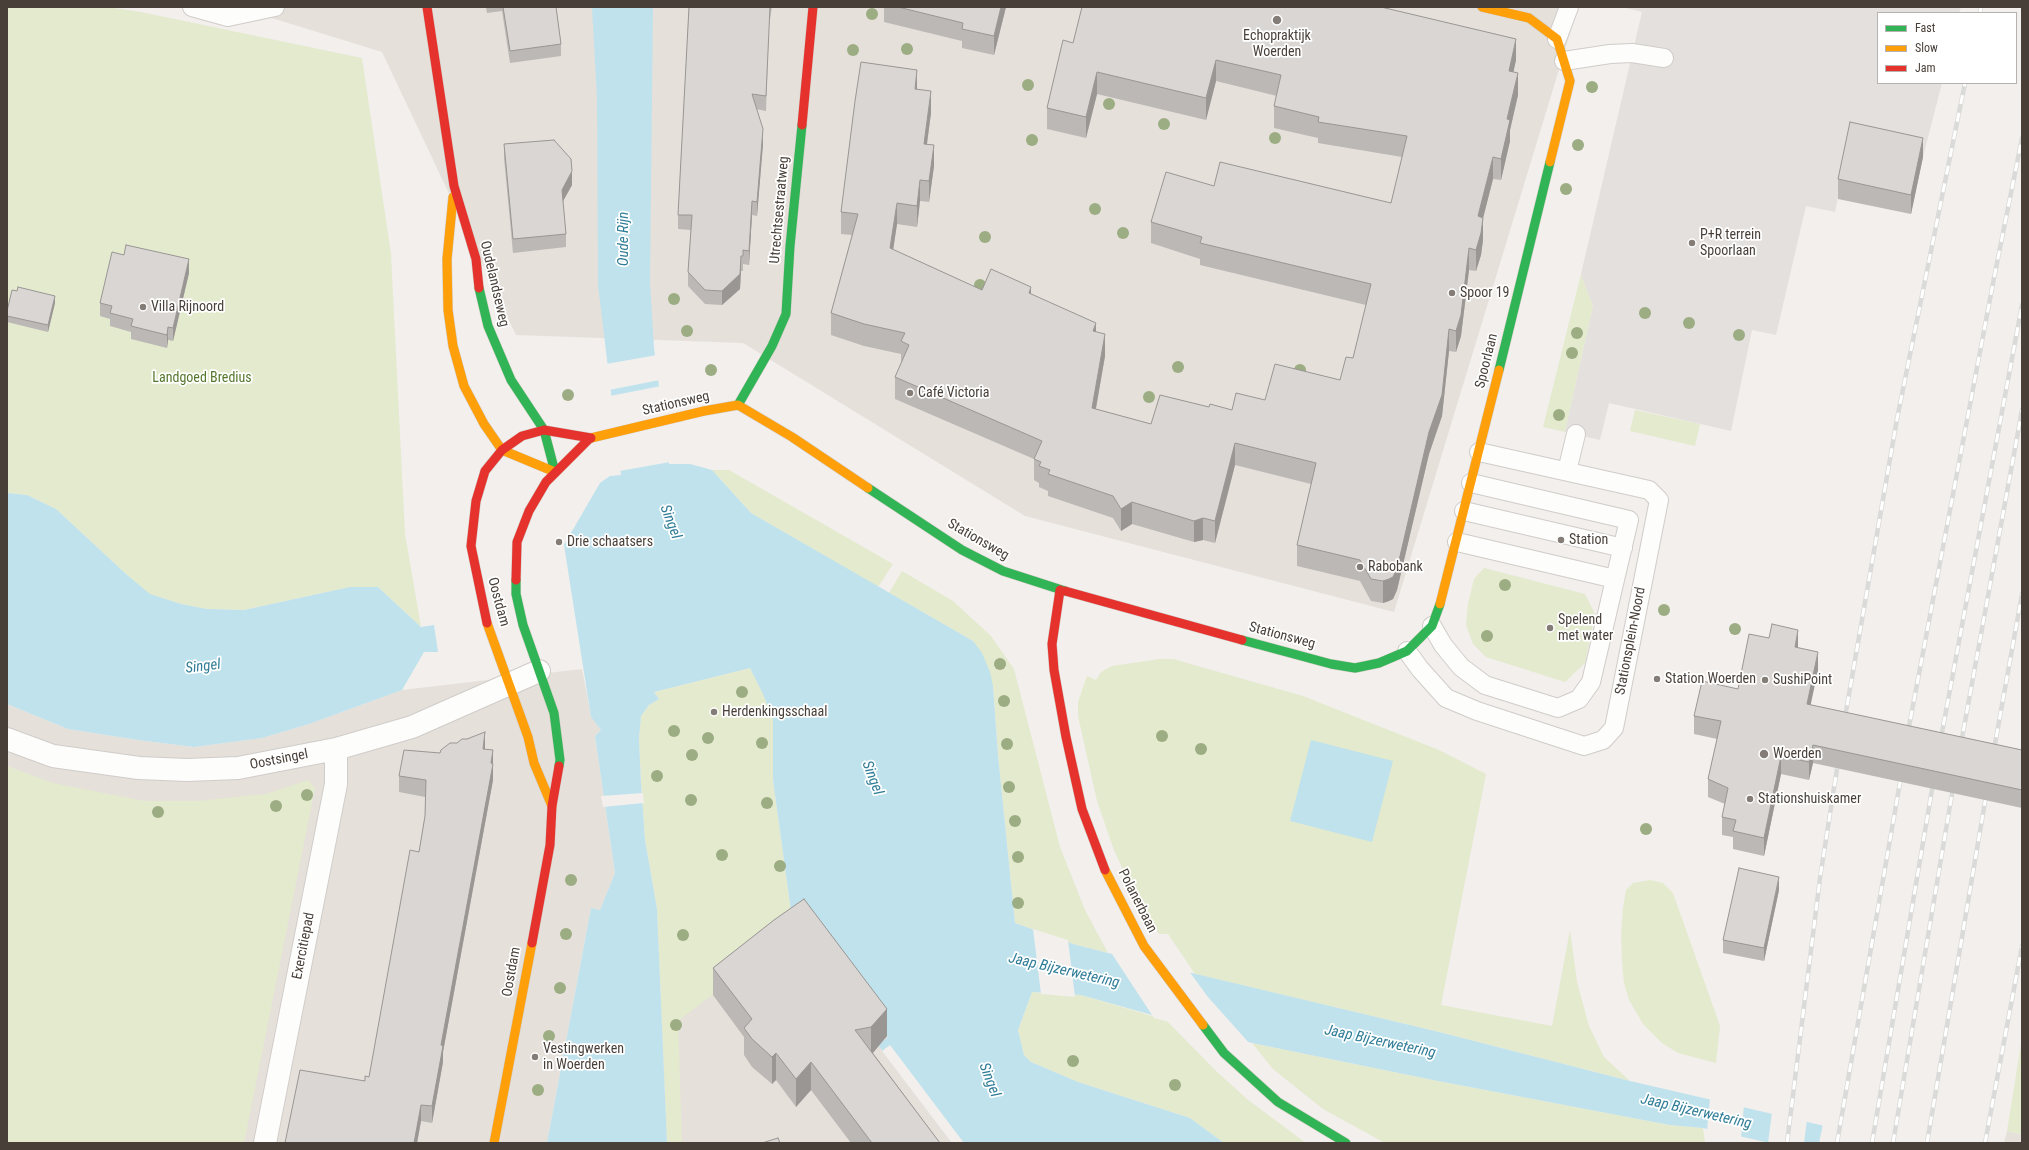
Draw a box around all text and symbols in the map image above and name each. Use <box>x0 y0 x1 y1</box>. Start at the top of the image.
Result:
legend <box>1877 12 2017 84</box>
marker: Echopraktijk Woerden <box>1271 14 1283 26</box>
text: Fast <box>1915 21 1935 35</box>
place label: Echopraktijk Woerden <box>1243 28 1311 60</box>
text: Slow <box>1915 41 1938 55</box>
text: Jam <box>1915 61 1936 75</box>
street label: Utrechtsestraatweg <box>767 156 793 264</box>
water label: Oude Rijn <box>615 212 633 266</box>
place label: P+R terrein Spoorlaan <box>1700 227 1761 260</box>
marker: P+R terrein Spoorlaan <box>1687 238 1697 248</box>
street label: Oudelandseweg <box>476 239 512 329</box>
place label: Spoor 19 <box>1460 285 1510 301</box>
marker: Spoor 19 <box>1447 288 1457 298</box>
place label: Villa Rijnoord <box>151 299 224 315</box>
marker: Villa Rijnoord <box>138 302 148 312</box>
street label: Spoorlaan <box>1472 332 1502 390</box>
park label: Landgoed Bredius <box>152 370 252 386</box>
place label: Café Victoria <box>918 385 989 401</box>
street label: Stationsweg <box>641 388 711 420</box>
marker: Café Victoria <box>905 388 915 398</box>
water label: Singel <box>655 502 685 542</box>
street label: Stationsweg <box>944 516 1012 564</box>
place label: Station <box>1569 532 1608 548</box>
place label: Drie schaatsers <box>567 534 653 550</box>
marker: Station <box>1556 535 1566 545</box>
marker: Drie schaatsers <box>554 537 564 547</box>
place label: Rabobank <box>1368 559 1423 575</box>
marker: Rabobank <box>1355 562 1365 572</box>
street label: Oostdam <box>483 576 513 628</box>
street label: Stationsplein-Noord <box>1612 586 1650 696</box>
place label: Spelend met water <box>1558 612 1613 644</box>
street label: Stationsweg <box>1247 619 1317 653</box>
marker: Spelend met water <box>1545 623 1555 633</box>
water label: Singel <box>184 656 222 678</box>
place label: Station Woerden <box>1665 671 1756 687</box>
place label: SushiPoint <box>1773 672 1832 688</box>
marker: Station Woerden <box>1652 674 1662 684</box>
marker: SushiPoint <box>1760 675 1770 685</box>
place label: Herdenkingsschaal <box>722 704 827 720</box>
marker: Herdenkingsschaal <box>709 707 719 717</box>
street label: Oostsingel <box>248 746 310 774</box>
place label: Woerden <box>1773 746 1821 762</box>
marker: Woerden <box>1758 748 1770 760</box>
water label: Singel <box>857 758 887 798</box>
place label: Stationshuiskamer <box>1758 791 1861 807</box>
marker: Stationshuiskamer <box>1745 794 1755 804</box>
street label: Polanerbaan <box>1114 866 1160 936</box>
street label: Exercitiepad <box>289 911 319 981</box>
street label: Oostdam <box>499 946 525 998</box>
water label: Jaap Bijzerwetering <box>1007 950 1121 992</box>
water label: Jaap Bijzerwetering <box>1323 1021 1437 1063</box>
place label: Vestingwerken in Woerden <box>543 1041 624 1074</box>
marker: Vestingwerken in Woerden <box>530 1052 540 1062</box>
water label: Singel <box>974 1060 1004 1100</box>
water label: Jaap Bijzerwetering <box>1639 1091 1753 1133</box>

